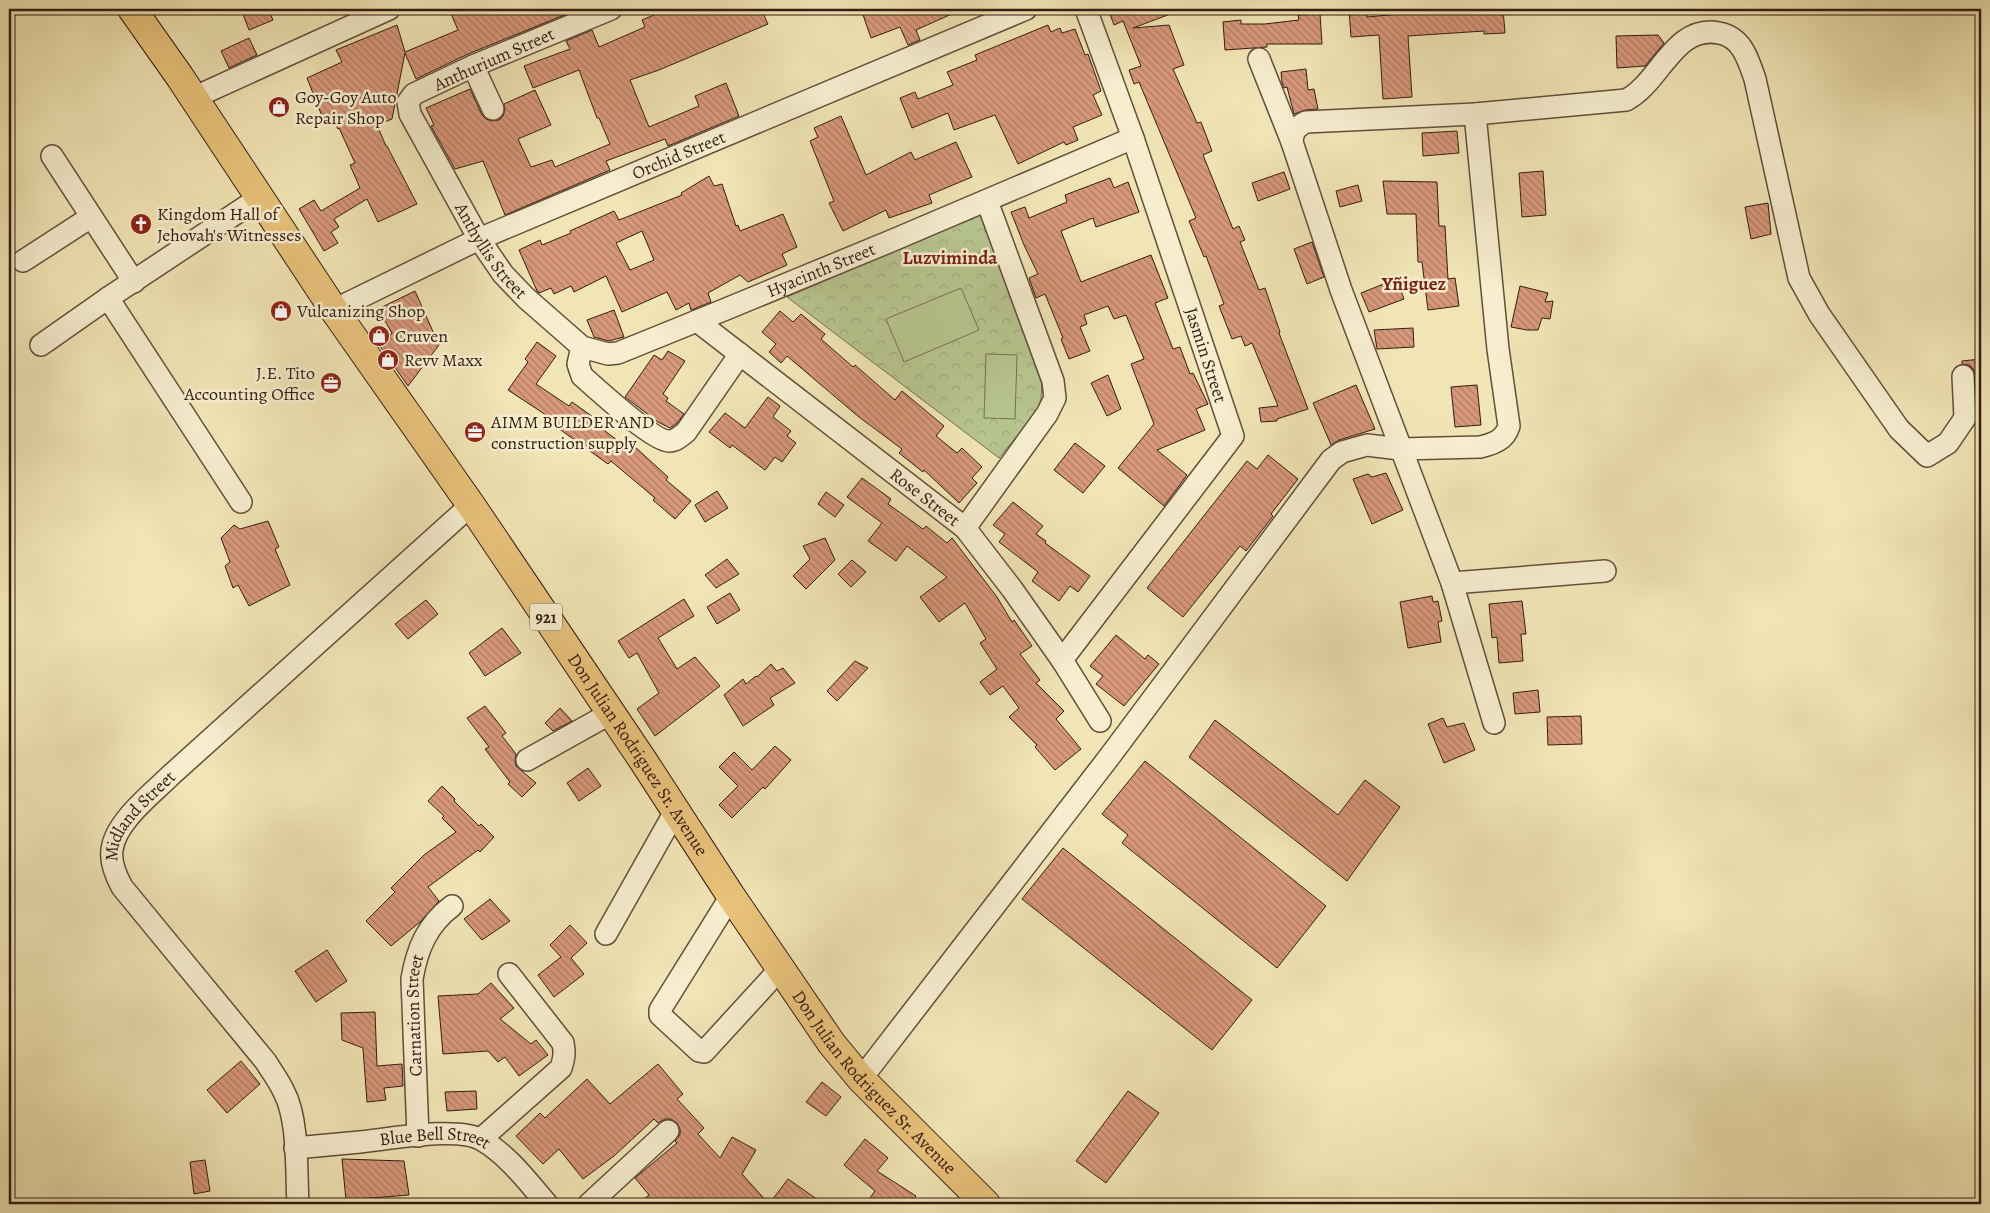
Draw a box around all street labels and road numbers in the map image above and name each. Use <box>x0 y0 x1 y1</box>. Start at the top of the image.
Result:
street label: Anthurium Street <box>429 22 558 97</box>
street label: Orchid Street <box>628 125 729 185</box>
street label: Anthyllis Street <box>449 198 533 304</box>
street label: Hyacinth Street <box>763 237 879 303</box>
street label: Jasmin Street <box>1179 304 1233 406</box>
street label: Rose Street <box>885 462 965 532</box>
road number: 921 <box>530 604 562 630</box>
street label: Don Julian Rodriguez Sr. Avenue <box>562 648 714 860</box>
street label: Midland Street <box>99 765 181 862</box>
street label: Carnation Street <box>400 951 429 1077</box>
street label: Don Julian Rodriguez Sr. Avenue <box>787 985 962 1180</box>
street label: Blue Bell Street <box>378 1122 496 1155</box>

